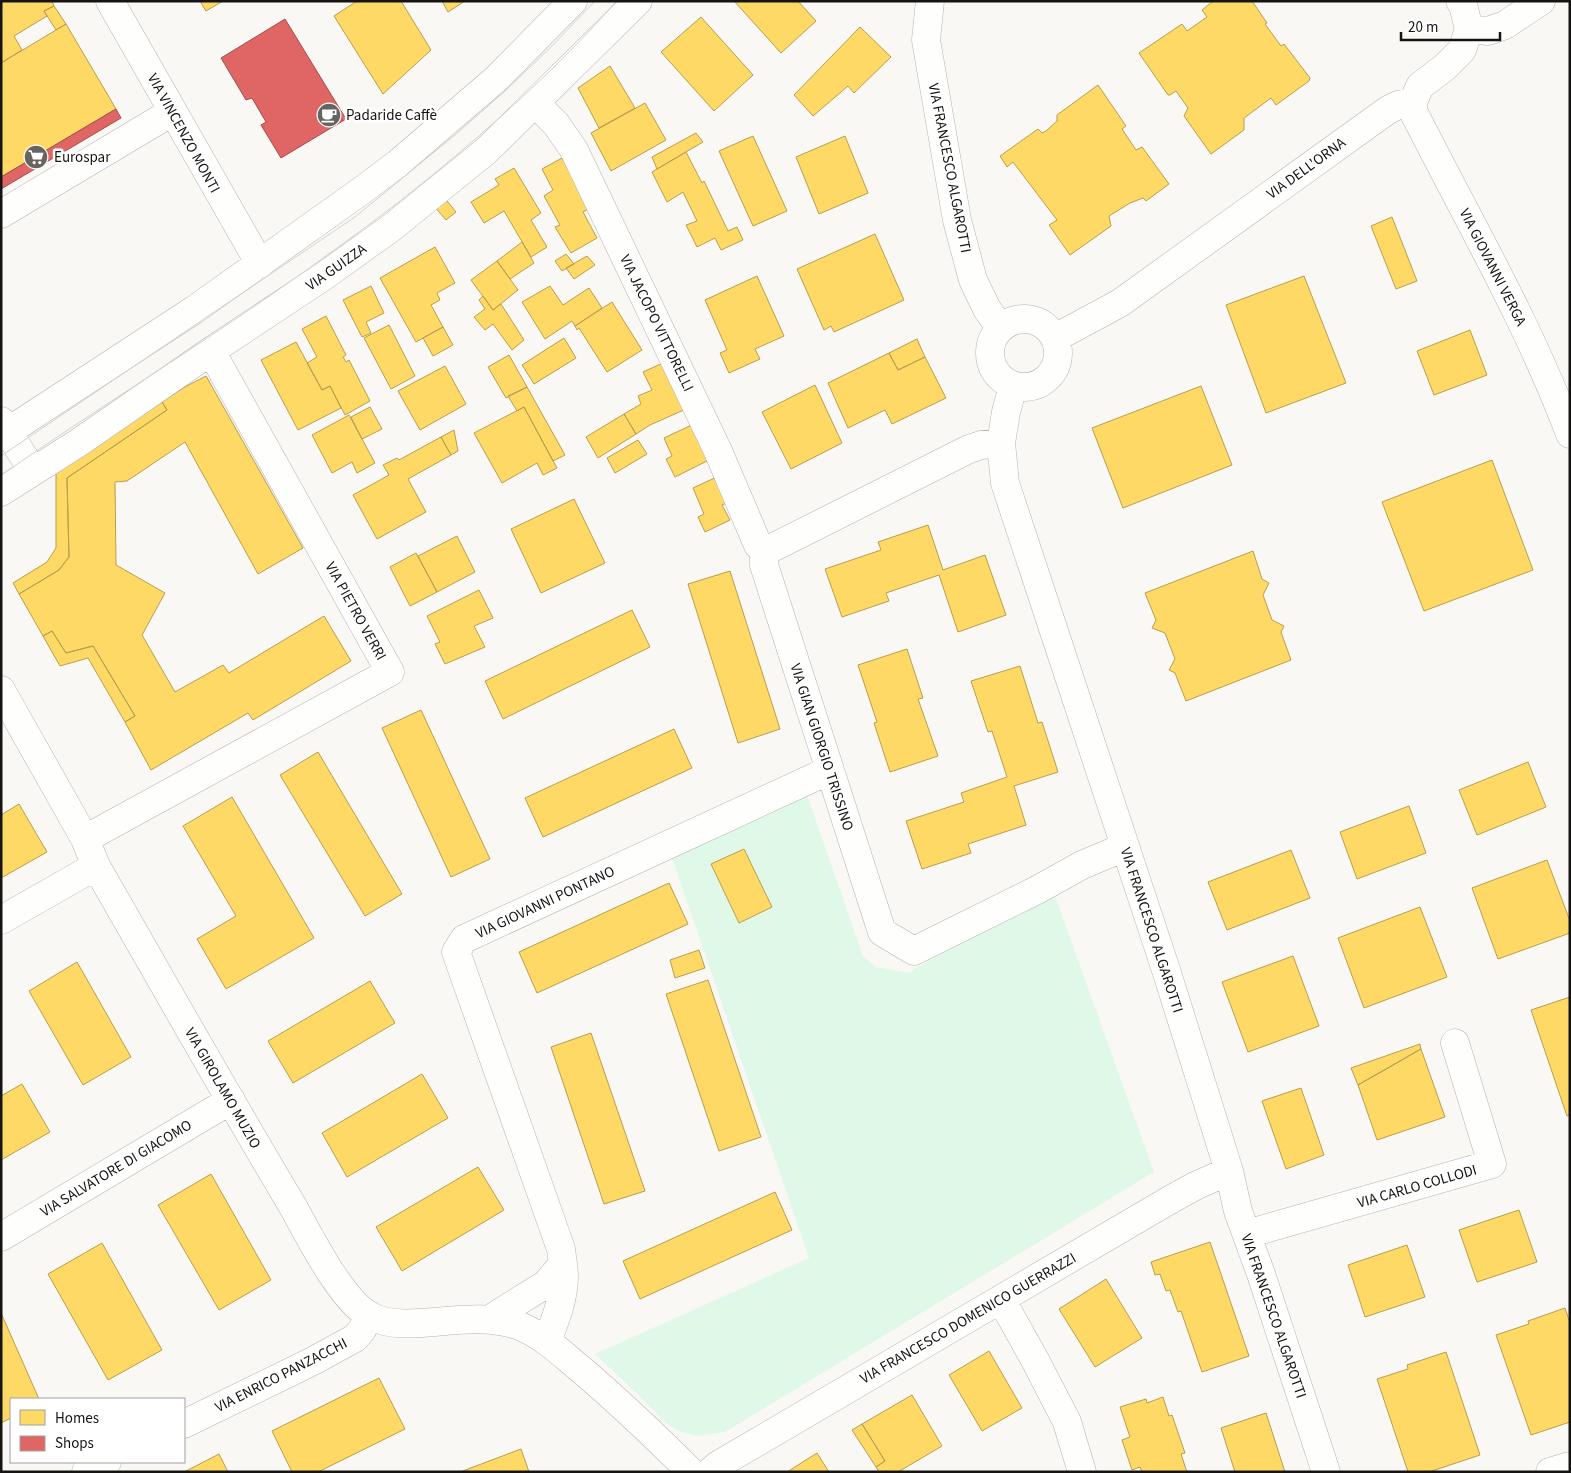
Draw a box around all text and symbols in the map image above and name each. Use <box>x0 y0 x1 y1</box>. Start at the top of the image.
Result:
scale bar <box>1401 10 1500 42</box>
text: 20 m <box>1408 17 1438 38</box>
street label: VIA VINCENZO MONTI <box>142 70 225 197</box>
street label: VIA FRANCESCO ALGAROTTI <box>923 81 976 255</box>
cafe icon: Padaride Caffè <box>316 102 342 128</box>
place label: Padaride Caffè <box>346 105 437 126</box>
street label: VIA DELL'ORNA <box>1262 132 1351 204</box>
supermarket icon: Eurospar <box>23 144 49 170</box>
place label: Eurospar <box>54 147 111 168</box>
street label: VIA GIOVANNI VERGA <box>1454 205 1532 330</box>
street label: VIA GUIZZA <box>302 238 372 296</box>
street label: VIA JACOPO VITTORELLI <box>614 251 699 395</box>
street label: VIA PIETRO VERRI <box>320 558 391 664</box>
street label: VIA GIAN GIORGIO TRISSINO <box>785 661 859 833</box>
street label: VIA FRANCESCO ALGAROTTI <box>1115 845 1188 1016</box>
street label: VIA GIOVANNI PONTANO <box>472 861 618 944</box>
street label: VIA GIROLAMO MUZIO <box>179 1024 266 1153</box>
street label: VIA SALVATORE DI GIACOMO <box>37 1115 196 1222</box>
street label: VIA CARLO COLLODI <box>1355 1159 1479 1214</box>
street label: VIA FRANCESCO ALGAROTTI <box>1235 1231 1312 1401</box>
street label: VIA FRANCESCO DOMENICO GUERRAZZI <box>856 1248 1080 1389</box>
street label: VIA ENRICO PANZACCHI <box>211 1333 351 1418</box>
legend <box>10 1398 185 1463</box>
text: Homes <box>55 1408 99 1429</box>
text: Shops <box>55 1433 94 1454</box>

